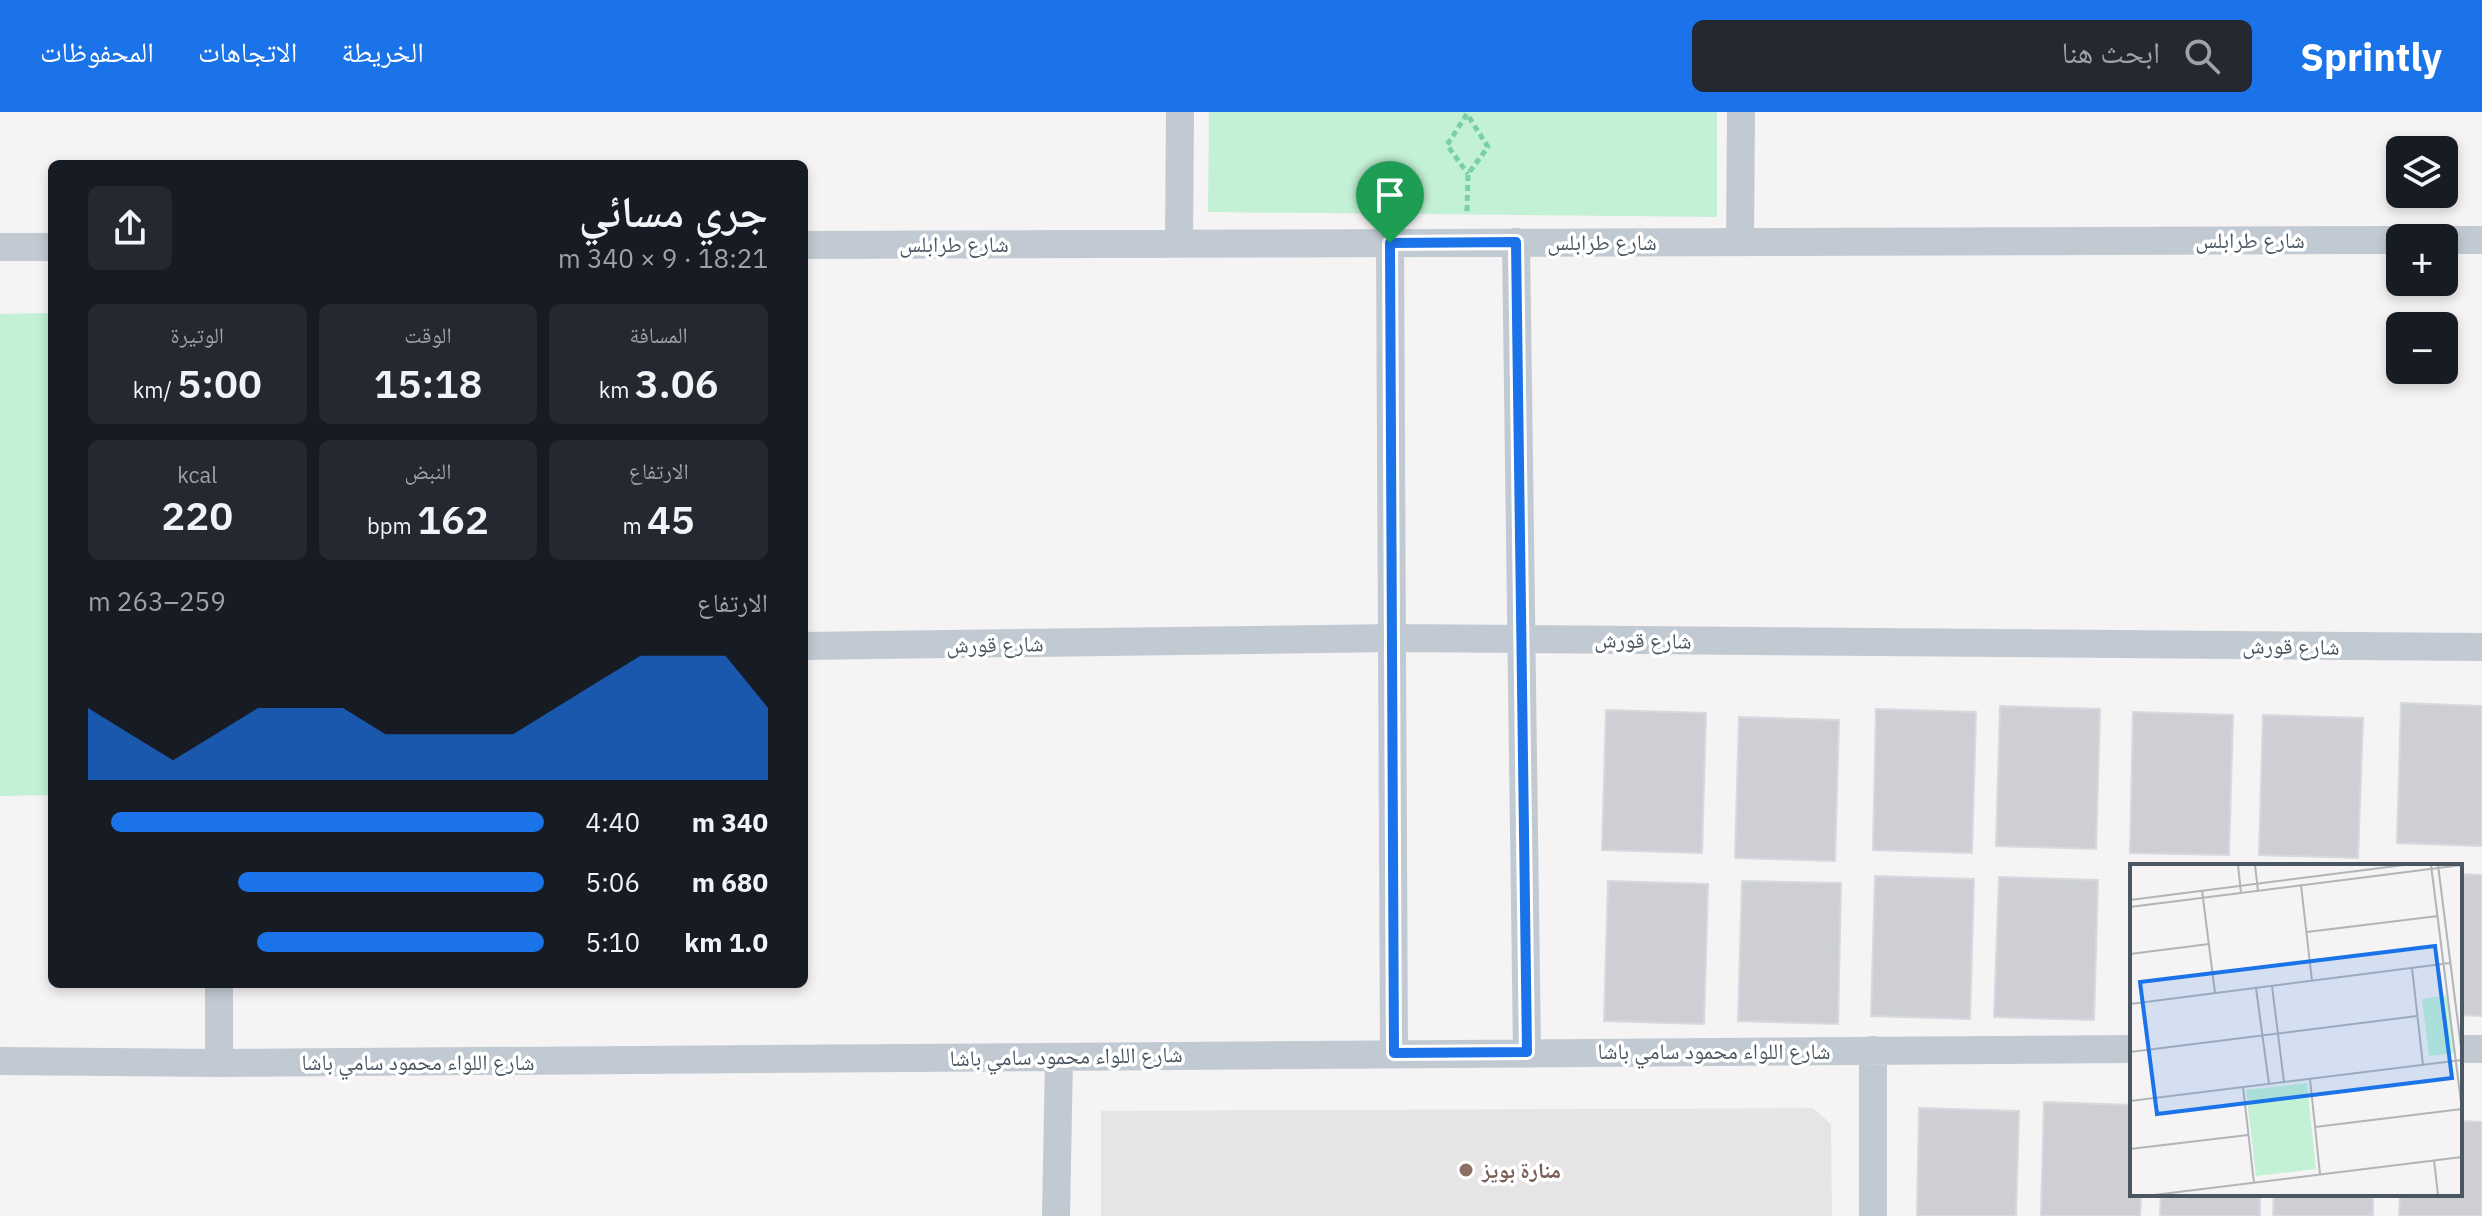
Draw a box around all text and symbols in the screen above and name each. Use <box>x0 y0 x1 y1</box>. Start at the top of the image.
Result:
search box <box>1692 20 2252 92</box>
text: ابحث هنا <box>2062 32 2160 71</box>
text: Sprintly <box>2300 32 2442 81</box>
text: المحفوظات <box>40 33 154 70</box>
text: الاتجاهات <box>198 33 297 70</box>
text: الخريطة <box>341 33 424 70</box>
icon: search <box>2180 34 2224 78</box>
map controls <box>2386 136 2458 384</box>
button: layers <box>2386 136 2458 208</box>
pin <box>1356 161 1424 243</box>
icon: arrive <box>1368 173 1412 217</box>
text: جري مسائي <box>579 182 768 239</box>
button: share <box>88 186 172 270</box>
button: + <box>2386 224 2458 296</box>
street label: شارع طرابلس <box>2195 225 2305 254</box>
street label: شارع طرابلس <box>1547 227 1657 256</box>
street label: شارع طرابلس <box>899 229 1009 258</box>
text: 18:21 · 9 × 340 m <box>558 241 768 275</box>
button: − <box>2386 312 2458 384</box>
text: الوتيرة <box>171 320 224 349</box>
text: الوقت <box>404 320 452 349</box>
text: المسافة <box>630 320 688 349</box>
text: 5:00 <box>177 357 262 409</box>
text: 15:18 <box>374 357 482 409</box>
text: 3.06 <box>635 357 719 409</box>
text: /km <box>133 375 177 404</box>
text: km <box>599 375 635 404</box>
text: النبض <box>405 456 451 485</box>
text: الارتفاع <box>629 456 689 485</box>
text: kcal <box>177 460 217 489</box>
text: 220 <box>161 489 233 541</box>
text: 162 <box>417 493 489 545</box>
text: 45 <box>647 493 695 545</box>
text: bpm <box>367 511 417 540</box>
text: m <box>622 511 647 540</box>
text: 259–263 m <box>88 584 226 618</box>
text: الارتفاع <box>697 585 768 619</box>
street label: شارع قورش <box>1594 624 1692 655</box>
street label: شارع قورش <box>946 628 1044 659</box>
street label: شارع قورش <box>2242 630 2340 661</box>
text: 4:40 <box>586 805 640 839</box>
text: 340 m <box>692 805 768 839</box>
inset map <box>2130 864 2462 1196</box>
text: 5:06 <box>586 865 640 899</box>
text: 680 m <box>692 865 768 899</box>
text: 5:10 <box>586 925 640 959</box>
text: 1.0 km <box>684 925 768 959</box>
street label: شارع اللواء محمود سامي باشا <box>1597 1036 1831 1069</box>
street label: شارع اللواء محمود سامي باشا <box>949 1039 1183 1076</box>
street label: شارع اللواء محمود سامي باشا <box>301 1047 535 1080</box>
place label: منارة بويز <box>1481 1155 1561 1184</box>
marker: منارة بويز <box>1457 1161 1475 1179</box>

